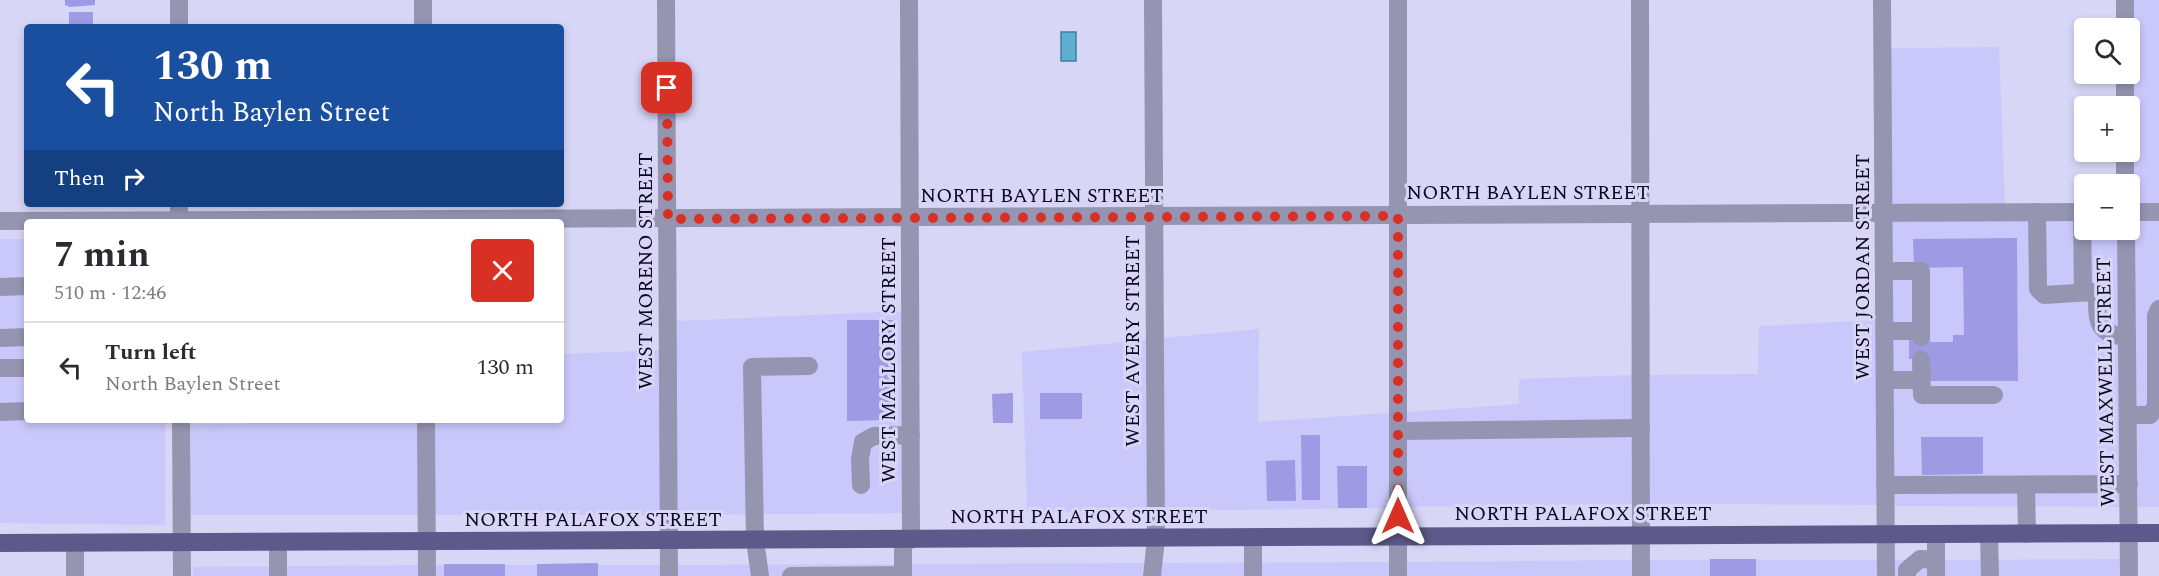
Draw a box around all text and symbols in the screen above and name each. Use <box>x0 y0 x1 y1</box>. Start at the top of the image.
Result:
map controls <box>2074 18 2140 240</box>
button: search <box>2074 18 2140 84</box>
text: 130 m <box>153 35 272 98</box>
icon: left <box>54 48 132 126</box>
pin <box>641 62 692 113</box>
icon: arrive <box>650 71 683 104</box>
text: North Baylen Street <box>153 92 390 134</box>
button: + <box>2074 96 2140 162</box>
street label: WEST MORENO STREET <box>631 152 661 390</box>
street label: WEST JORDAN STREET <box>1848 154 1878 380</box>
text: Then <box>54 162 105 195</box>
icon: right <box>117 162 150 195</box>
button: − <box>2074 174 2140 240</box>
street label: NORTH BAYLEN STREET <box>1406 178 1650 208</box>
street label: NORTH BAYLEN STREET <box>920 181 1164 211</box>
text: 7 min <box>54 228 150 283</box>
street label: WEST AVERY STREET <box>1118 235 1148 447</box>
street label: WEST MALLORY STREET <box>874 237 904 483</box>
button: close <box>471 239 534 302</box>
street label: WEST MAXWELL STREET <box>2089 257 2123 507</box>
text: 510 m · 12:46 <box>54 278 166 308</box>
text: Turn left <box>105 336 197 369</box>
icon: left <box>54 351 87 384</box>
text: 130 m <box>477 351 534 384</box>
text: North Baylen Street <box>105 369 281 399</box>
position arrow <box>1366 484 1430 548</box>
street label: NORTH PALAFOX STREET <box>1454 499 1712 529</box>
street label: NORTH PALAFOX STREET <box>950 502 1208 532</box>
street label: NORTH PALAFOX STREET <box>464 505 722 535</box>

